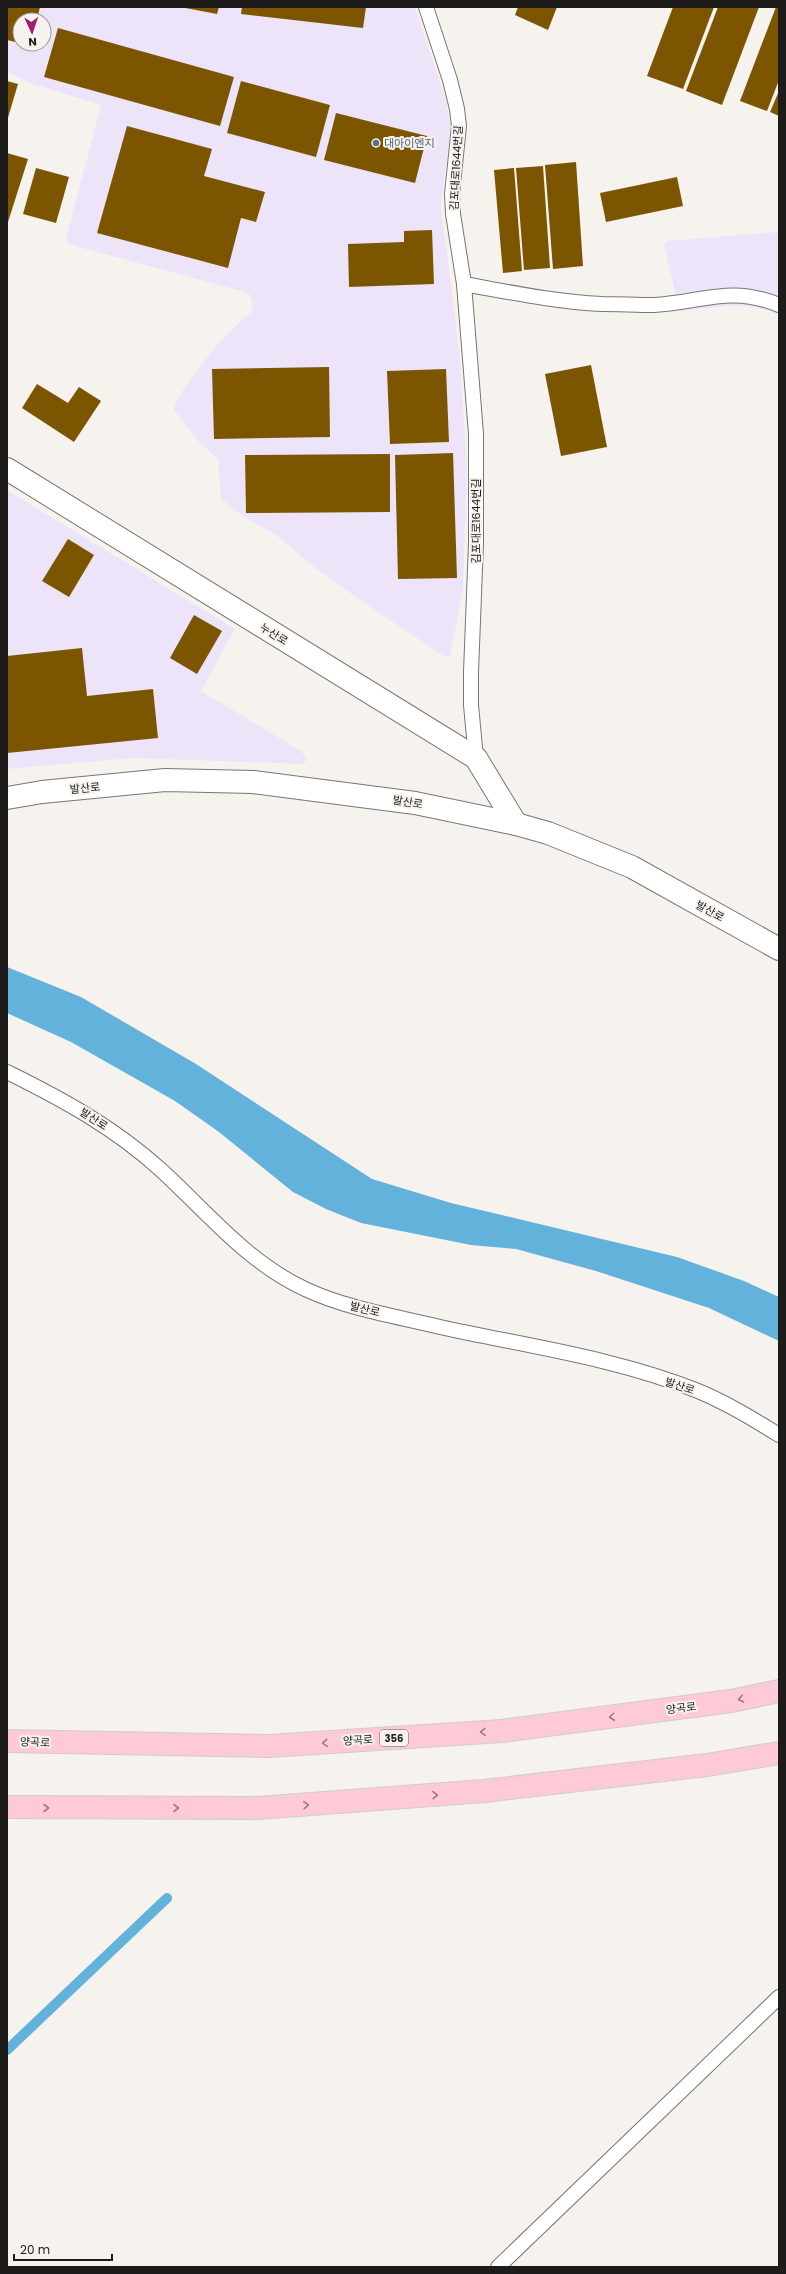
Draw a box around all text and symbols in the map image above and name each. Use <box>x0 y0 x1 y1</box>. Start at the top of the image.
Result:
north arrow <box>12 12 52 52</box>
text: N <box>28 34 37 50</box>
street label: 김포대로1644번길 <box>446 125 466 211</box>
place label: 대아이엔지 <box>384 135 435 151</box>
marker: 대아이엔지 <box>371 138 381 148</box>
street label: 김포대로1644번길 <box>468 478 484 564</box>
street label: 누산로 <box>257 619 291 649</box>
street label: 발산로 <box>69 778 101 798</box>
street label: 발산로 <box>392 792 424 812</box>
street label: 발산로 <box>693 897 727 925</box>
street label: 발산로 <box>77 1104 111 1134</box>
street label: 발산로 <box>348 1298 382 1320</box>
street label: 발산로 <box>663 1374 697 1398</box>
one-way arrow <box>738 1695 744 1703</box>
street label: 양곡로 <box>665 1698 697 1718</box>
one-way arrow <box>609 1712 615 1721</box>
one-way arrow <box>480 1728 486 1737</box>
road number: 356 <box>380 1730 408 1746</box>
street label: 양곡로 <box>342 1731 374 1749</box>
street label: 양곡로 <box>20 1733 50 1751</box>
one-way arrow <box>322 1738 328 1747</box>
one-way arrow <box>432 1790 438 1799</box>
one-way arrow <box>303 1800 309 1809</box>
one-way arrow <box>43 1804 49 1812</box>
one-way arrow <box>173 1804 179 1812</box>
scale bar <box>14 2236 112 2262</box>
text: 20 m <box>20 2241 50 2258</box>

